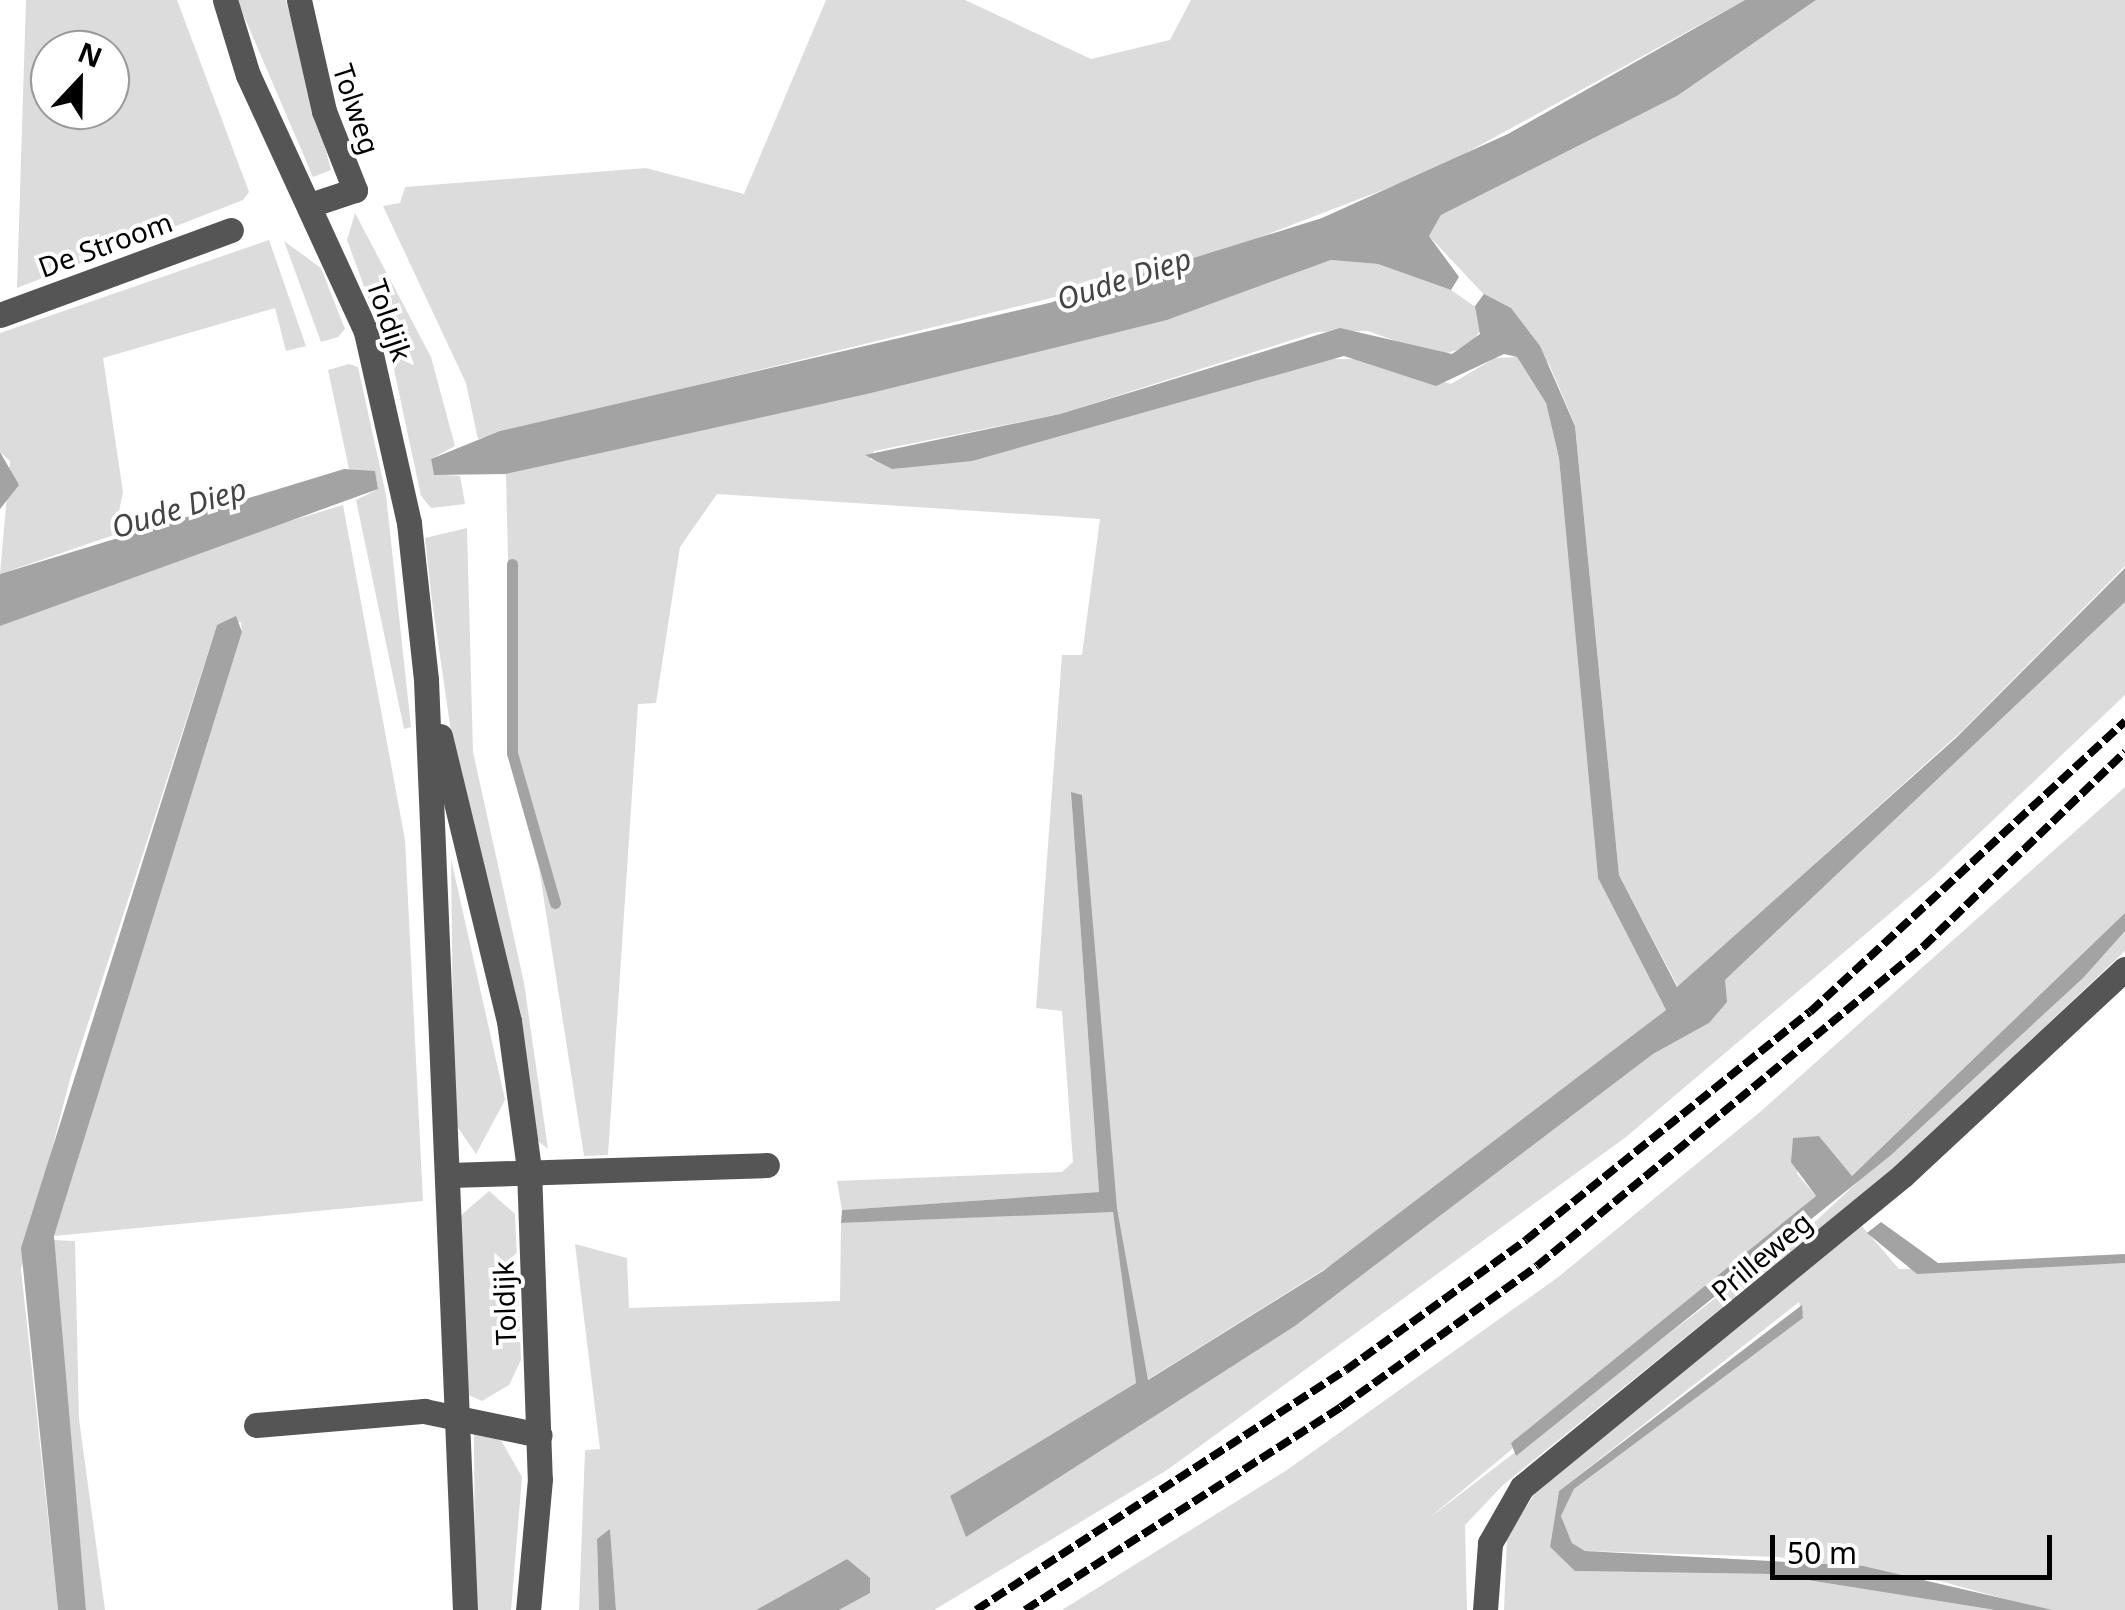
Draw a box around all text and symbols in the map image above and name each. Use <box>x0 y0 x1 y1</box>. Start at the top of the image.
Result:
north arrow <box>30 30 130 130</box>
text: N <box>73 32 108 76</box>
street label: Tolweg <box>327 60 387 158</box>
street label: De Stroom <box>33 204 177 284</box>
water label: Oude Diep <box>1052 240 1196 318</box>
street label: Toldijk <box>360 275 420 365</box>
water label: Oude Diep <box>107 470 251 546</box>
street label: Prilleweg <box>1704 1204 1818 1308</box>
street label: Toldijk <box>486 1260 522 1346</box>
scale bar <box>1775 1515 2058 1577</box>
text: 50 m <box>1787 1532 1857 1573</box>

